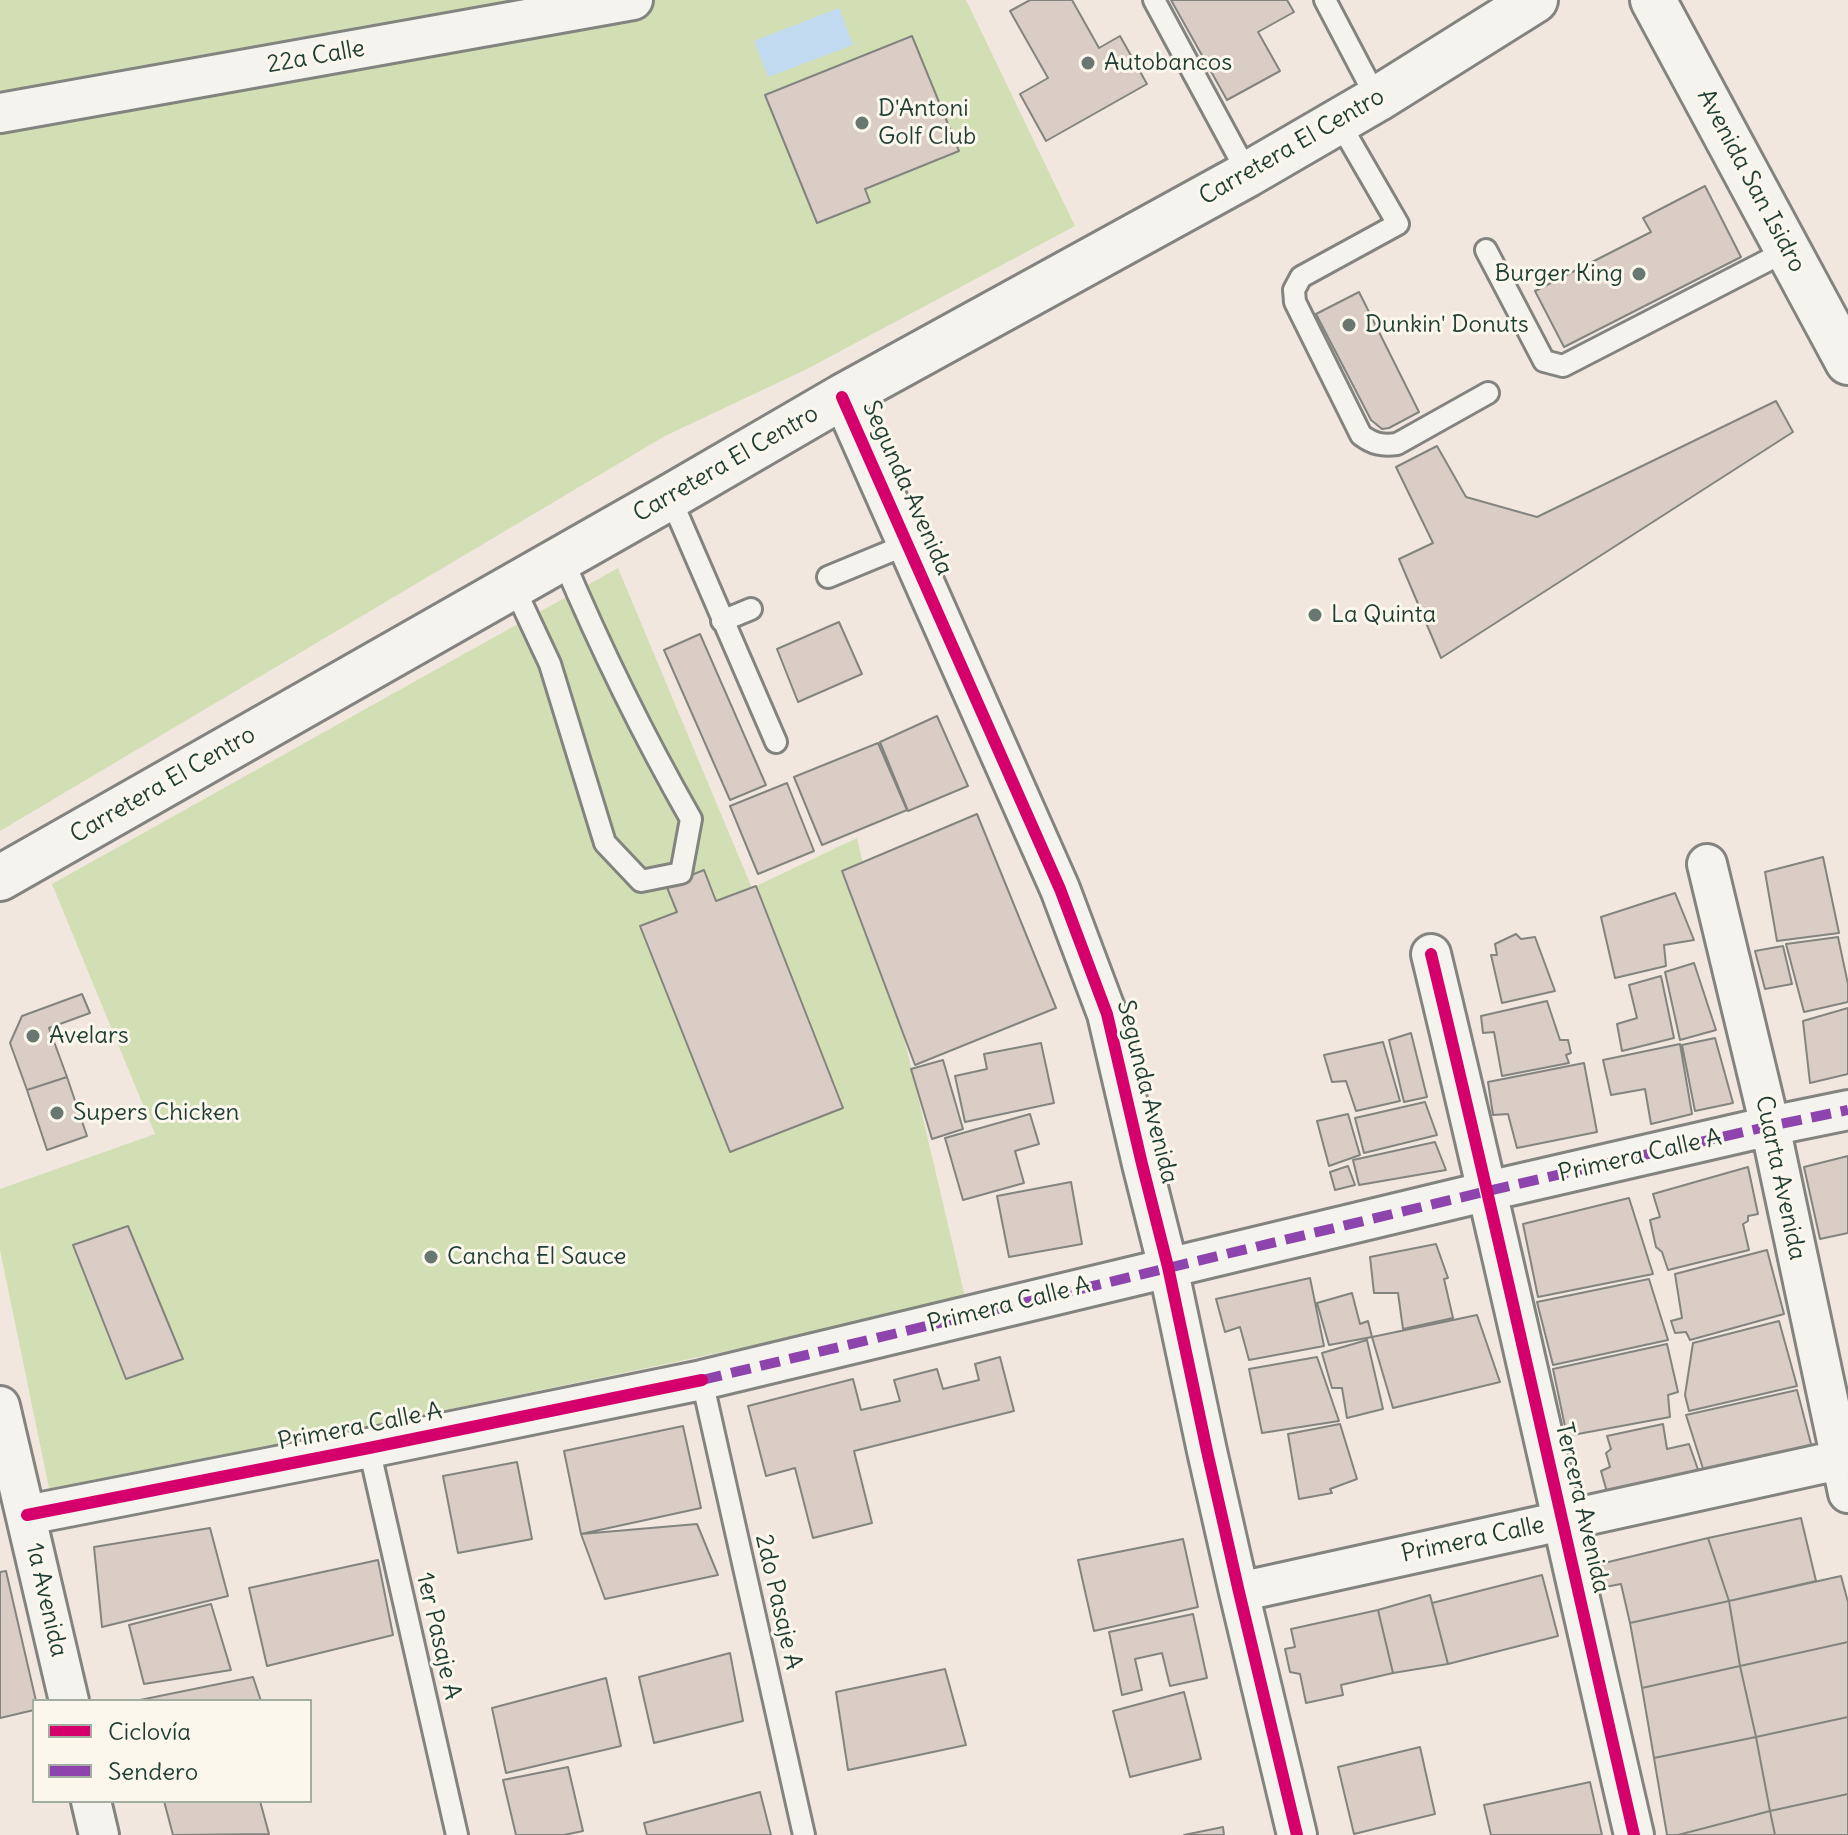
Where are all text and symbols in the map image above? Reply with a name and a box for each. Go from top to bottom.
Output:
street label: 22a Calle [265,34,367,80]
place label: Autobancos [1104,49,1232,77]
marker: Autobancos [1079,54,1097,72]
street label: Carretera El Centro [1194,82,1390,212]
street label: Avenida San Isidro [1691,85,1811,277]
place label: D'Antoni Golf Club [878,95,976,151]
marker: D'Antoni Golf Club [853,114,871,132]
place label: Burger King [1494,260,1623,288]
marker: Burger King [1630,265,1648,283]
place label: Dunkin' Donuts [1365,311,1529,339]
marker: Dunkin' Donuts [1340,316,1358,334]
street label: Segunda Avenida [856,396,958,580]
street label: Carretera El Centro [628,399,824,529]
place label: La Quinta [1331,601,1436,629]
marker: La Quinta [1306,606,1324,624]
street label: Carretera El Centro [65,720,261,850]
street label: Segunda Avenida [1110,997,1184,1187]
place label: Avelars [49,1022,129,1050]
marker: Avelars [24,1027,42,1045]
street label: Cuarta Avenida [1749,1093,1811,1263]
place label: Supers Chicken [73,1099,240,1127]
marker: Supers Chicken [48,1104,66,1122]
street label: Primera Calle A [1556,1123,1724,1189]
place label: Cancha El Sauce [447,1243,626,1271]
marker: Cancha El Sauce [422,1248,440,1266]
street label: Primera Calle A [925,1271,1093,1339]
street label: Primera Calle A [275,1397,445,1457]
street label: Tercera Avenida [1548,1420,1616,1596]
street label: Primera Calle [1399,1511,1547,1569]
street label: 2do Pasaje A [748,1532,808,1672]
street label: 1a Avenida [19,1540,73,1660]
street label: 1er Pasaje A [409,1570,467,1702]
legend [32,1699,312,1803]
text: Ciclovía [108,1716,191,1746]
text: Sendero [108,1756,198,1786]

